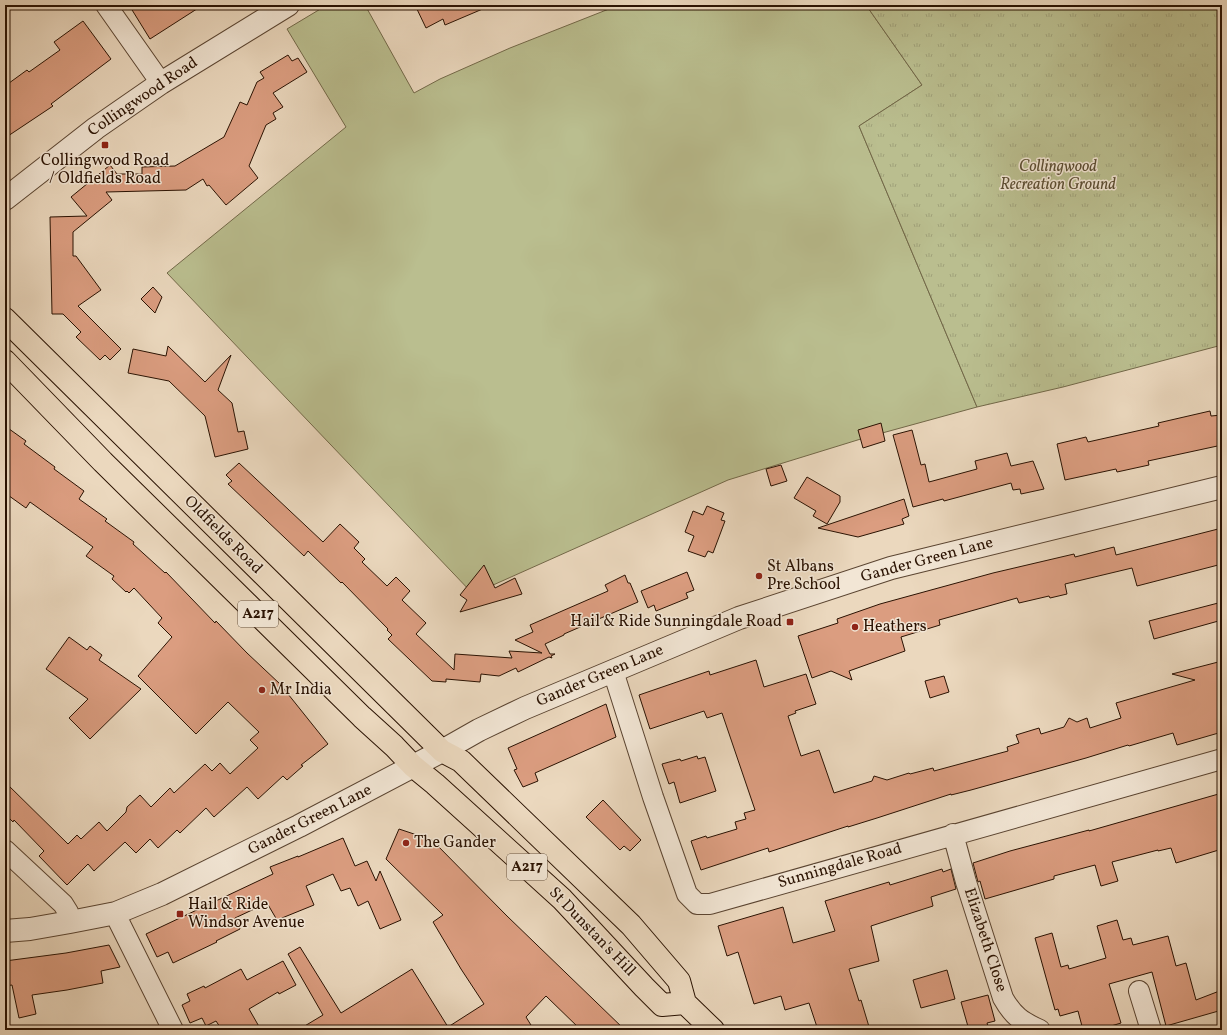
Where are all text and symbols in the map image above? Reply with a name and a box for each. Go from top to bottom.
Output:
street label: Collingwood Road [84,52,202,142]
marker: Collingwood Road / Oldfields Road [100,140,110,150]
place label: Collingwood Road / Oldfields Road [41,150,169,190]
park label: Collingwood Recreation Ground [1000,156,1116,196]
street label: Oldfields Road [179,491,267,579]
street label: Gander Green Lane [858,532,996,588]
place label: St Albans Pre School [767,556,841,596]
marker: St Albans Pre School [754,571,764,581]
road number: A217 [238,601,278,627]
place label: Hail & Ride Sunningdale Road [570,611,782,633]
place label: Heathers [863,616,927,638]
marker: Hail & Ride Sunningdale Road [785,617,795,627]
marker: Heathers [850,622,860,632]
street label: Gander Green Lane [533,639,667,713]
place label: Mr India [270,679,332,701]
marker: Mr India [257,685,267,695]
street label: Gander Green Lane [244,779,376,861]
place label: The Gander [414,832,496,854]
marker: The Gander [401,838,411,848]
street label: Sunningdale Road [775,838,905,894]
road number: A217 [507,854,547,880]
street label: St Dunstan's Hill [544,882,641,982]
street label: Elizabeth Close [958,885,1012,995]
place label: Hail & Ride Windsor Avenue [188,894,305,934]
marker: Hail & Ride Windsor Avenue [175,909,185,919]

